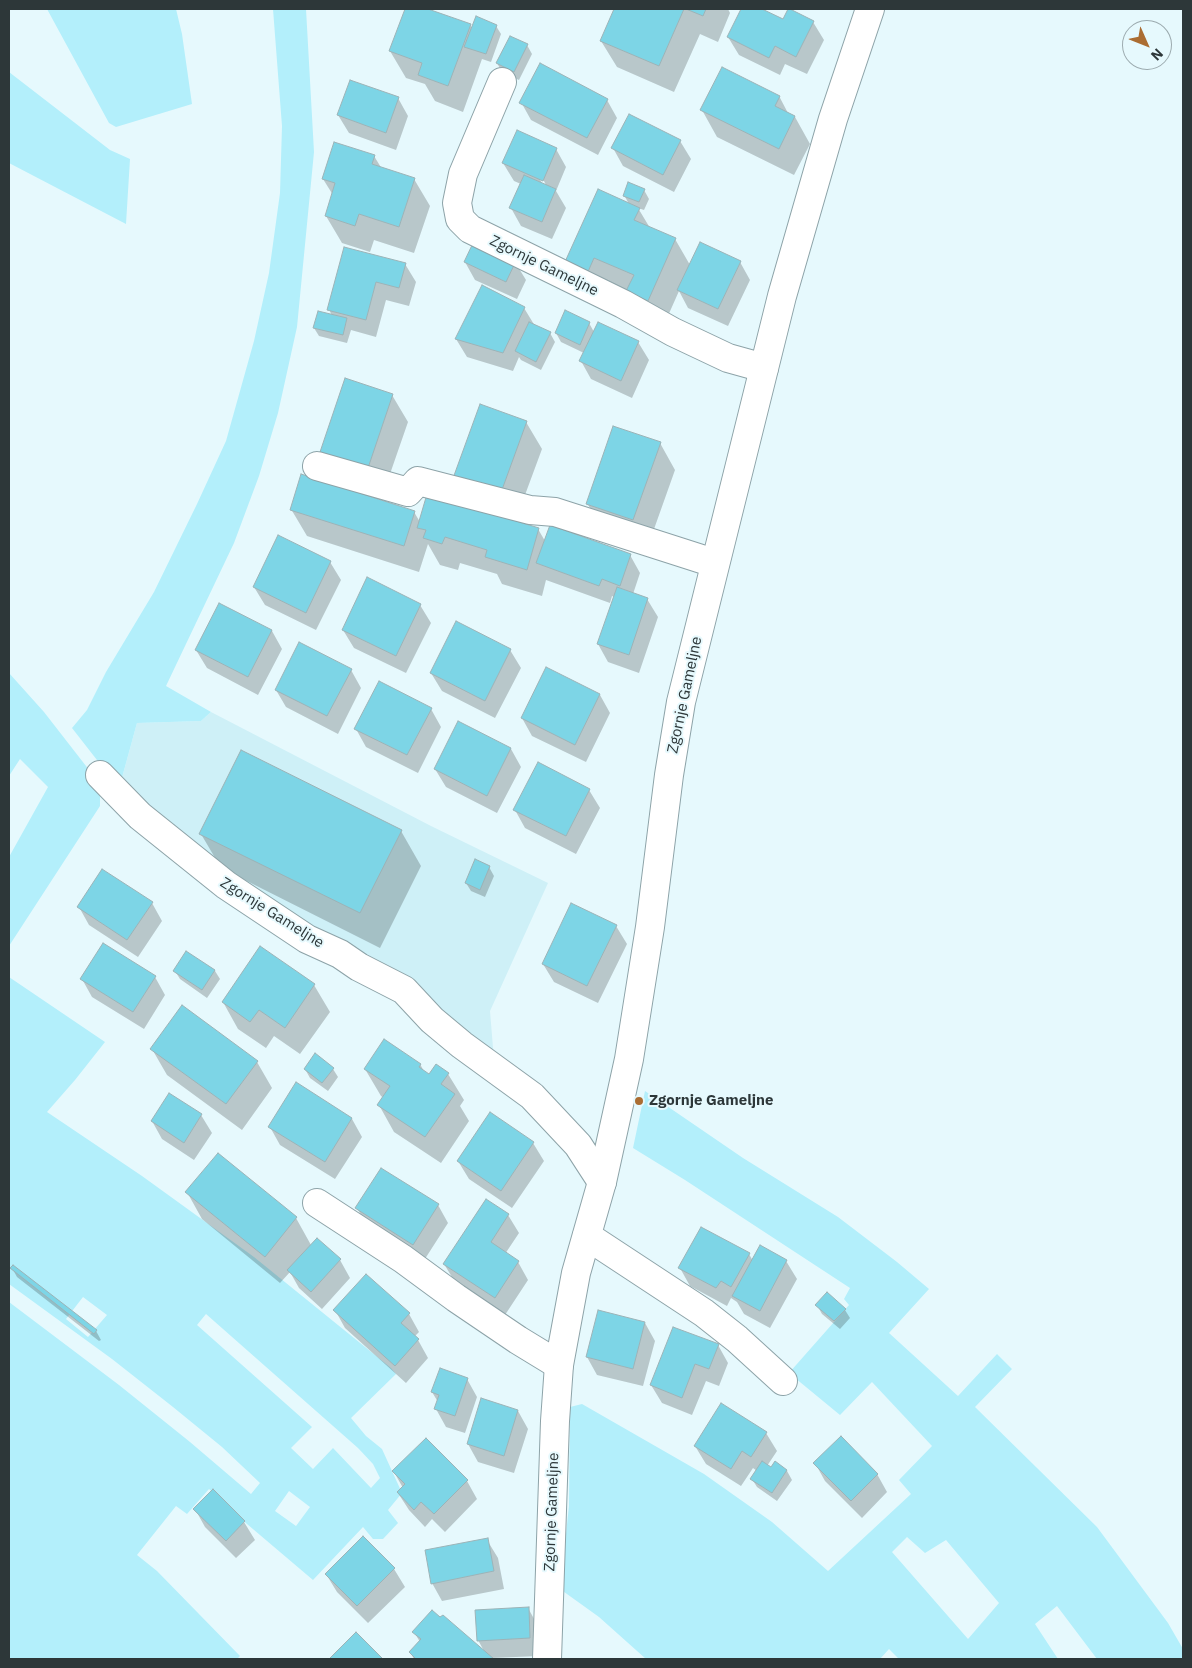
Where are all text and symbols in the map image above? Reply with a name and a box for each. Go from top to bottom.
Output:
north arrow [1122,20,1172,70]
text: N [1147,45,1167,65]
street label: Zgornje Gameljne [487,232,601,300]
street label: Zgornje Gameljne [664,635,706,755]
street label: Zgornje Gameljne [217,874,327,952]
place label: Zgornje Gameljne [649,1092,773,1110]
marker: Zgornje Gameljne [633,1095,645,1107]
street label: Zgornje Gameljne [541,1452,563,1572]

